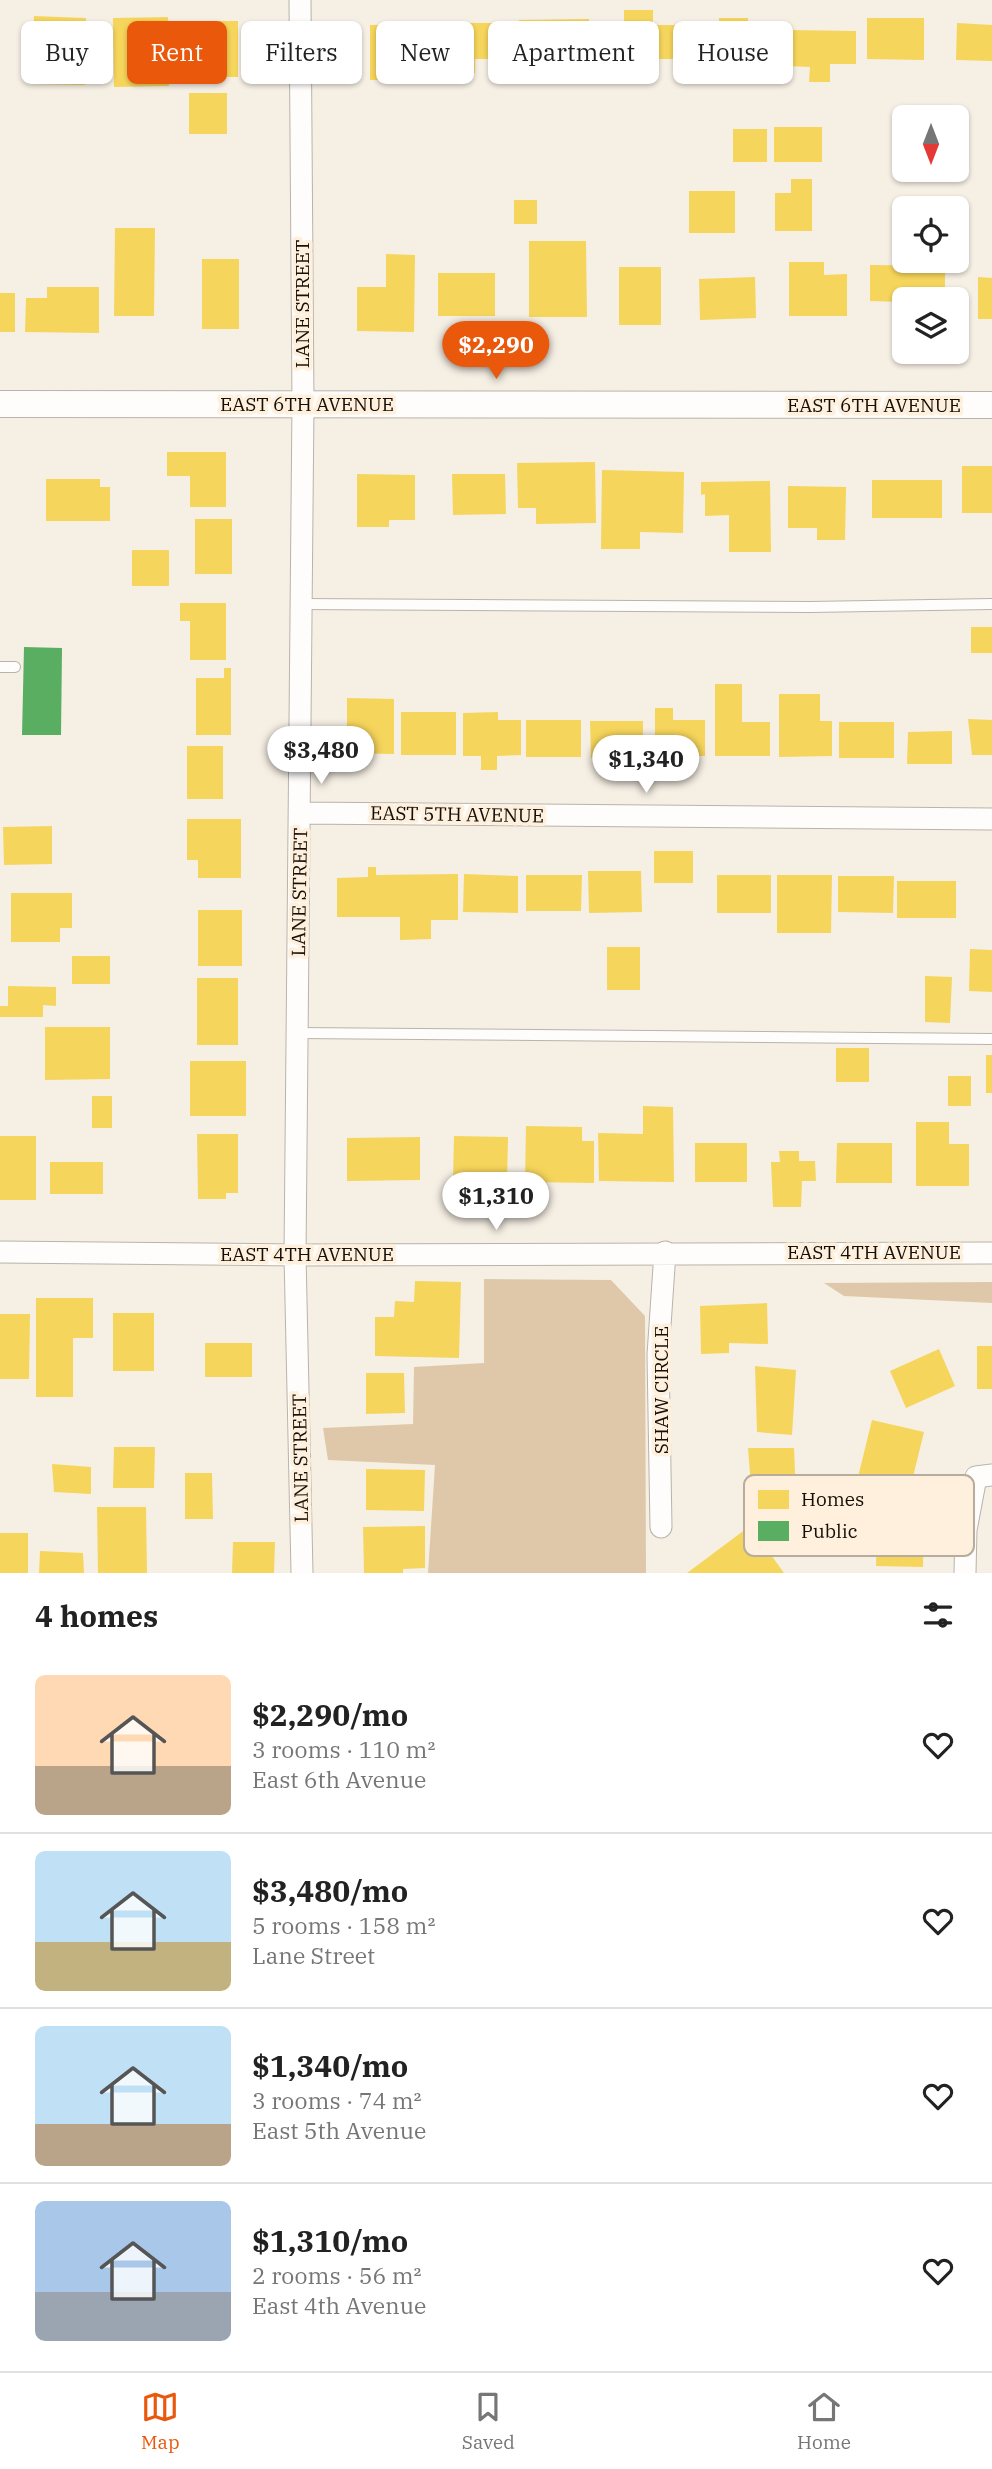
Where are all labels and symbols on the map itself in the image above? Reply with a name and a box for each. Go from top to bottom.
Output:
north arrow [892,105,970,182]
street label: LANE STREET [290,240,314,368]
pin: $2,290 [439,322,553,381]
street label: EAST 6TH AVENUE [220,392,394,416]
street label: EAST 6TH AVENUE [787,393,961,417]
pin: $3,480 [264,726,378,786]
pin: $1,340 [589,736,703,795]
street label: EAST 5TH AVENUE [370,800,544,828]
street label: LANE STREET [286,827,312,957]
pin: $1,310 [439,1172,553,1232]
street label: EAST 4TH AVENUE [787,1240,961,1264]
street label: EAST 4TH AVENUE [220,1242,394,1266]
street label: SHAW CIRCLE [649,1326,673,1454]
street label: LANE STREET [287,1393,313,1523]
legend [744,1475,974,1556]
text: Homes [801,1487,864,1511]
text: Public [801,1519,858,1543]

